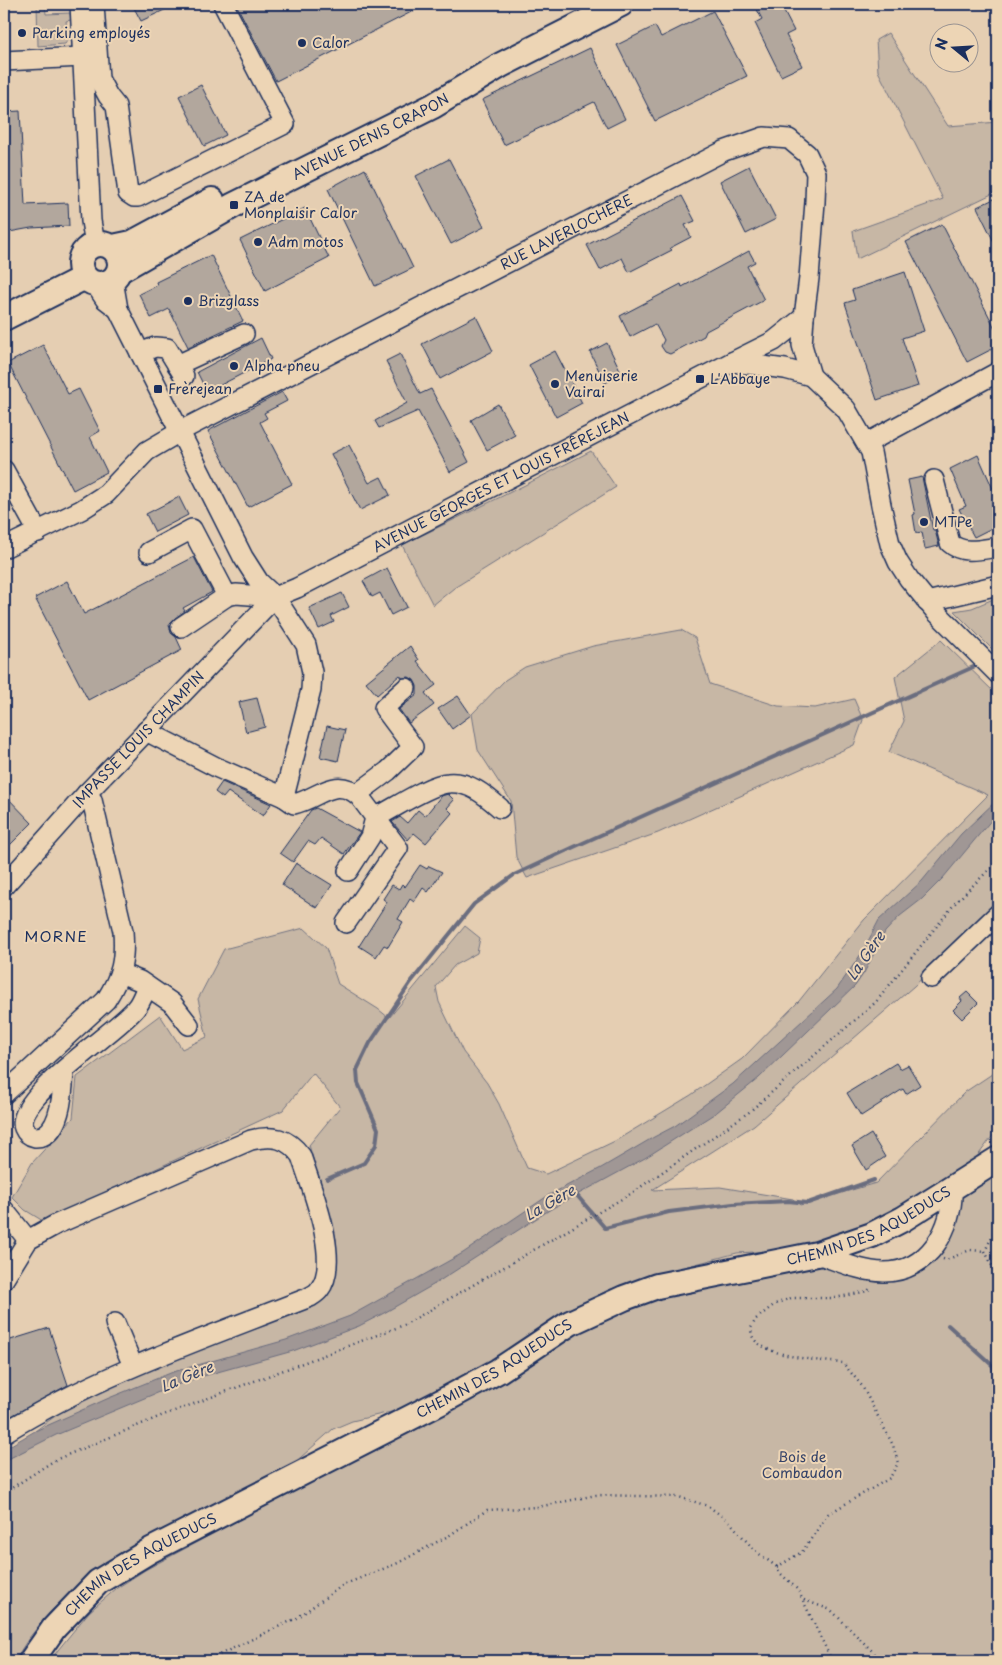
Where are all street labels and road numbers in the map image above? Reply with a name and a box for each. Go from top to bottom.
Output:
street label: AVENUE DENIS CRAPON [288,88,453,184]
street label: RUE LAVERLOCHÈRE [496,189,636,275]
street label: AVENUE GEORGES ET LOUIS FRÊREJEAN [369,406,633,557]
street label: IMPASSE LOUIS CHAMPIN [68,666,209,812]
street label: CHEMIN DES AQUEDUCS [785,1181,955,1270]
street label: CHEMIN DES AQUEDUCS [412,1314,576,1423]
street label: CHEMIN DES AQUEDUCS [60,1507,220,1621]

